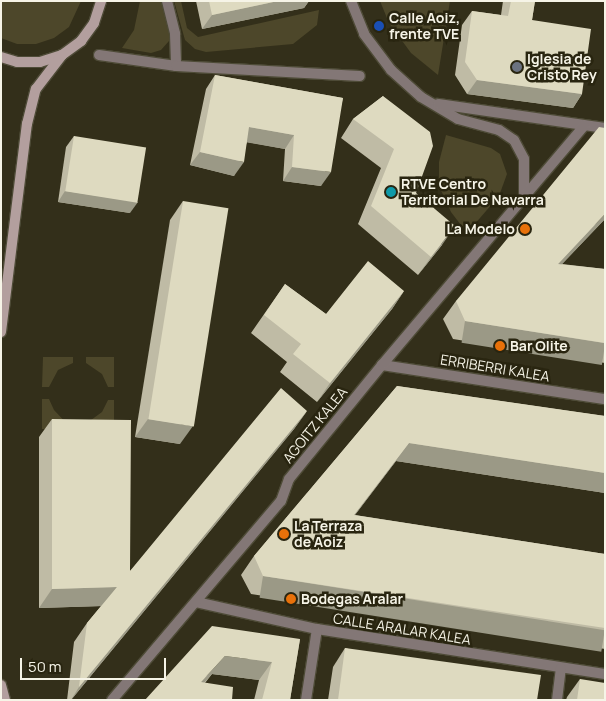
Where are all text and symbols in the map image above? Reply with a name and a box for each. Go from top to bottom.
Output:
place label: Calle Aoiz, frente TVE [389,10,460,42]
marker: Calle Aoiz, frente TVE [373,20,385,32]
place label: Iglesia de Cristo Rey [527,51,597,84]
marker: Iglesia de Cristo Rey [511,61,523,73]
place label: RTVE Centro Territorial De Navarra [401,176,544,208]
marker: RTVE Centro Territorial De Navarra [385,186,397,198]
place label: La Modelo [446,221,515,237]
marker: La Modelo [519,223,531,235]
place label: Bar Olite [510,338,568,354]
marker: Bar Olite [494,340,506,352]
street label: ERRIBERRI KALEA [439,351,551,385]
street label: AGOITZ KALEA [279,384,351,466]
place label: La Terraza de Aoiz [294,518,362,550]
marker: La Terraza de Aoiz [278,528,290,540]
place label: Bodegas Aralar [301,591,403,607]
marker: Bodegas Aralar [285,593,297,605]
street label: CALLE ARALAR KALEA [332,610,472,648]
scale bar [22,648,169,680]
text: 50 m [28,656,62,677]

